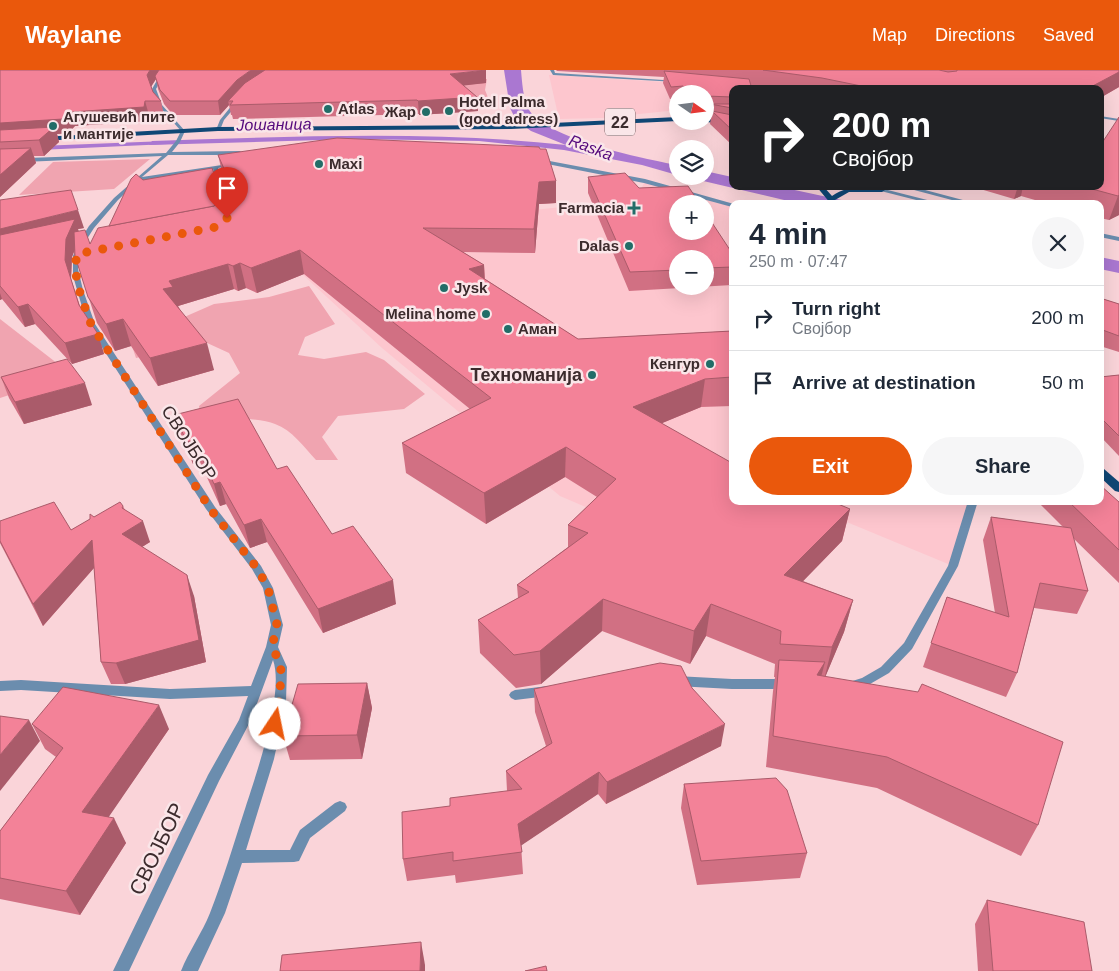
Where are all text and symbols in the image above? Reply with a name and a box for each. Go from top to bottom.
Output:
text: Waylane [25,21,121,48]
text: Map [872,25,907,45]
text: Directions [935,25,1015,45]
text: Saved [1043,25,1094,45]
north arrow [669,85,714,130]
map controls [669,85,714,295]
place label: Hotel Palma (good adress) [459,93,558,127]
place label: Atlas [338,100,375,117]
marker: Atlas [322,103,334,115]
place label: Жар [384,103,416,120]
marker: Hotel Palma (good adress) [443,105,455,117]
icon: right [749,105,814,170]
text: 200 m [832,105,931,144]
marker: Жар [420,106,432,118]
place label: Агушевић пите и мантије [63,108,175,142]
road number: 22 [605,108,635,136]
water label: Јошаница [235,115,312,134]
marker: Агушевић пите и мантије [47,120,59,132]
water label: Raska [567,131,615,164]
button: layers [669,140,714,185]
text: Својбор [832,146,914,171]
place label: Maxi [329,155,362,172]
marker: Maxi [313,158,325,170]
pin [206,167,248,218]
icon: arrive [213,174,241,202]
button: + [669,195,714,240]
place label: Farmacia [558,199,625,216]
marker: Farmacia [628,202,640,214]
text: 4 min [749,217,827,250]
button: close [1032,217,1084,269]
place label: Dalas [579,237,619,254]
marker: Dalas [623,240,635,252]
button: − [669,250,714,295]
text: 250 m · 07:47 [749,253,848,270]
place label: Jysk [454,279,488,296]
marker: Jysk [438,282,450,294]
text: Turn right [792,298,880,319]
icon: right [749,304,777,332]
place label: Melina home [385,305,476,322]
text: 200 m [1031,307,1084,328]
marker: Melina home [480,308,492,320]
place label: Аман [518,320,557,337]
text: Својбор [792,320,851,337]
marker: Аман [502,323,514,335]
place label: Кенгур [650,355,700,372]
marker: Кенгур [704,358,716,370]
place label: Техноманија [470,365,583,385]
marker: Техноманија [586,369,598,381]
icon: arrive [749,369,777,397]
text: Arrive at destination [792,372,976,393]
text: 50 m [1042,372,1084,393]
street label: СВОЈБОР [157,402,221,484]
button: Exit [749,437,912,495]
button: Share [922,437,1084,495]
position arrow [248,697,300,749]
street label: СВОЈБОР [124,799,189,898]

